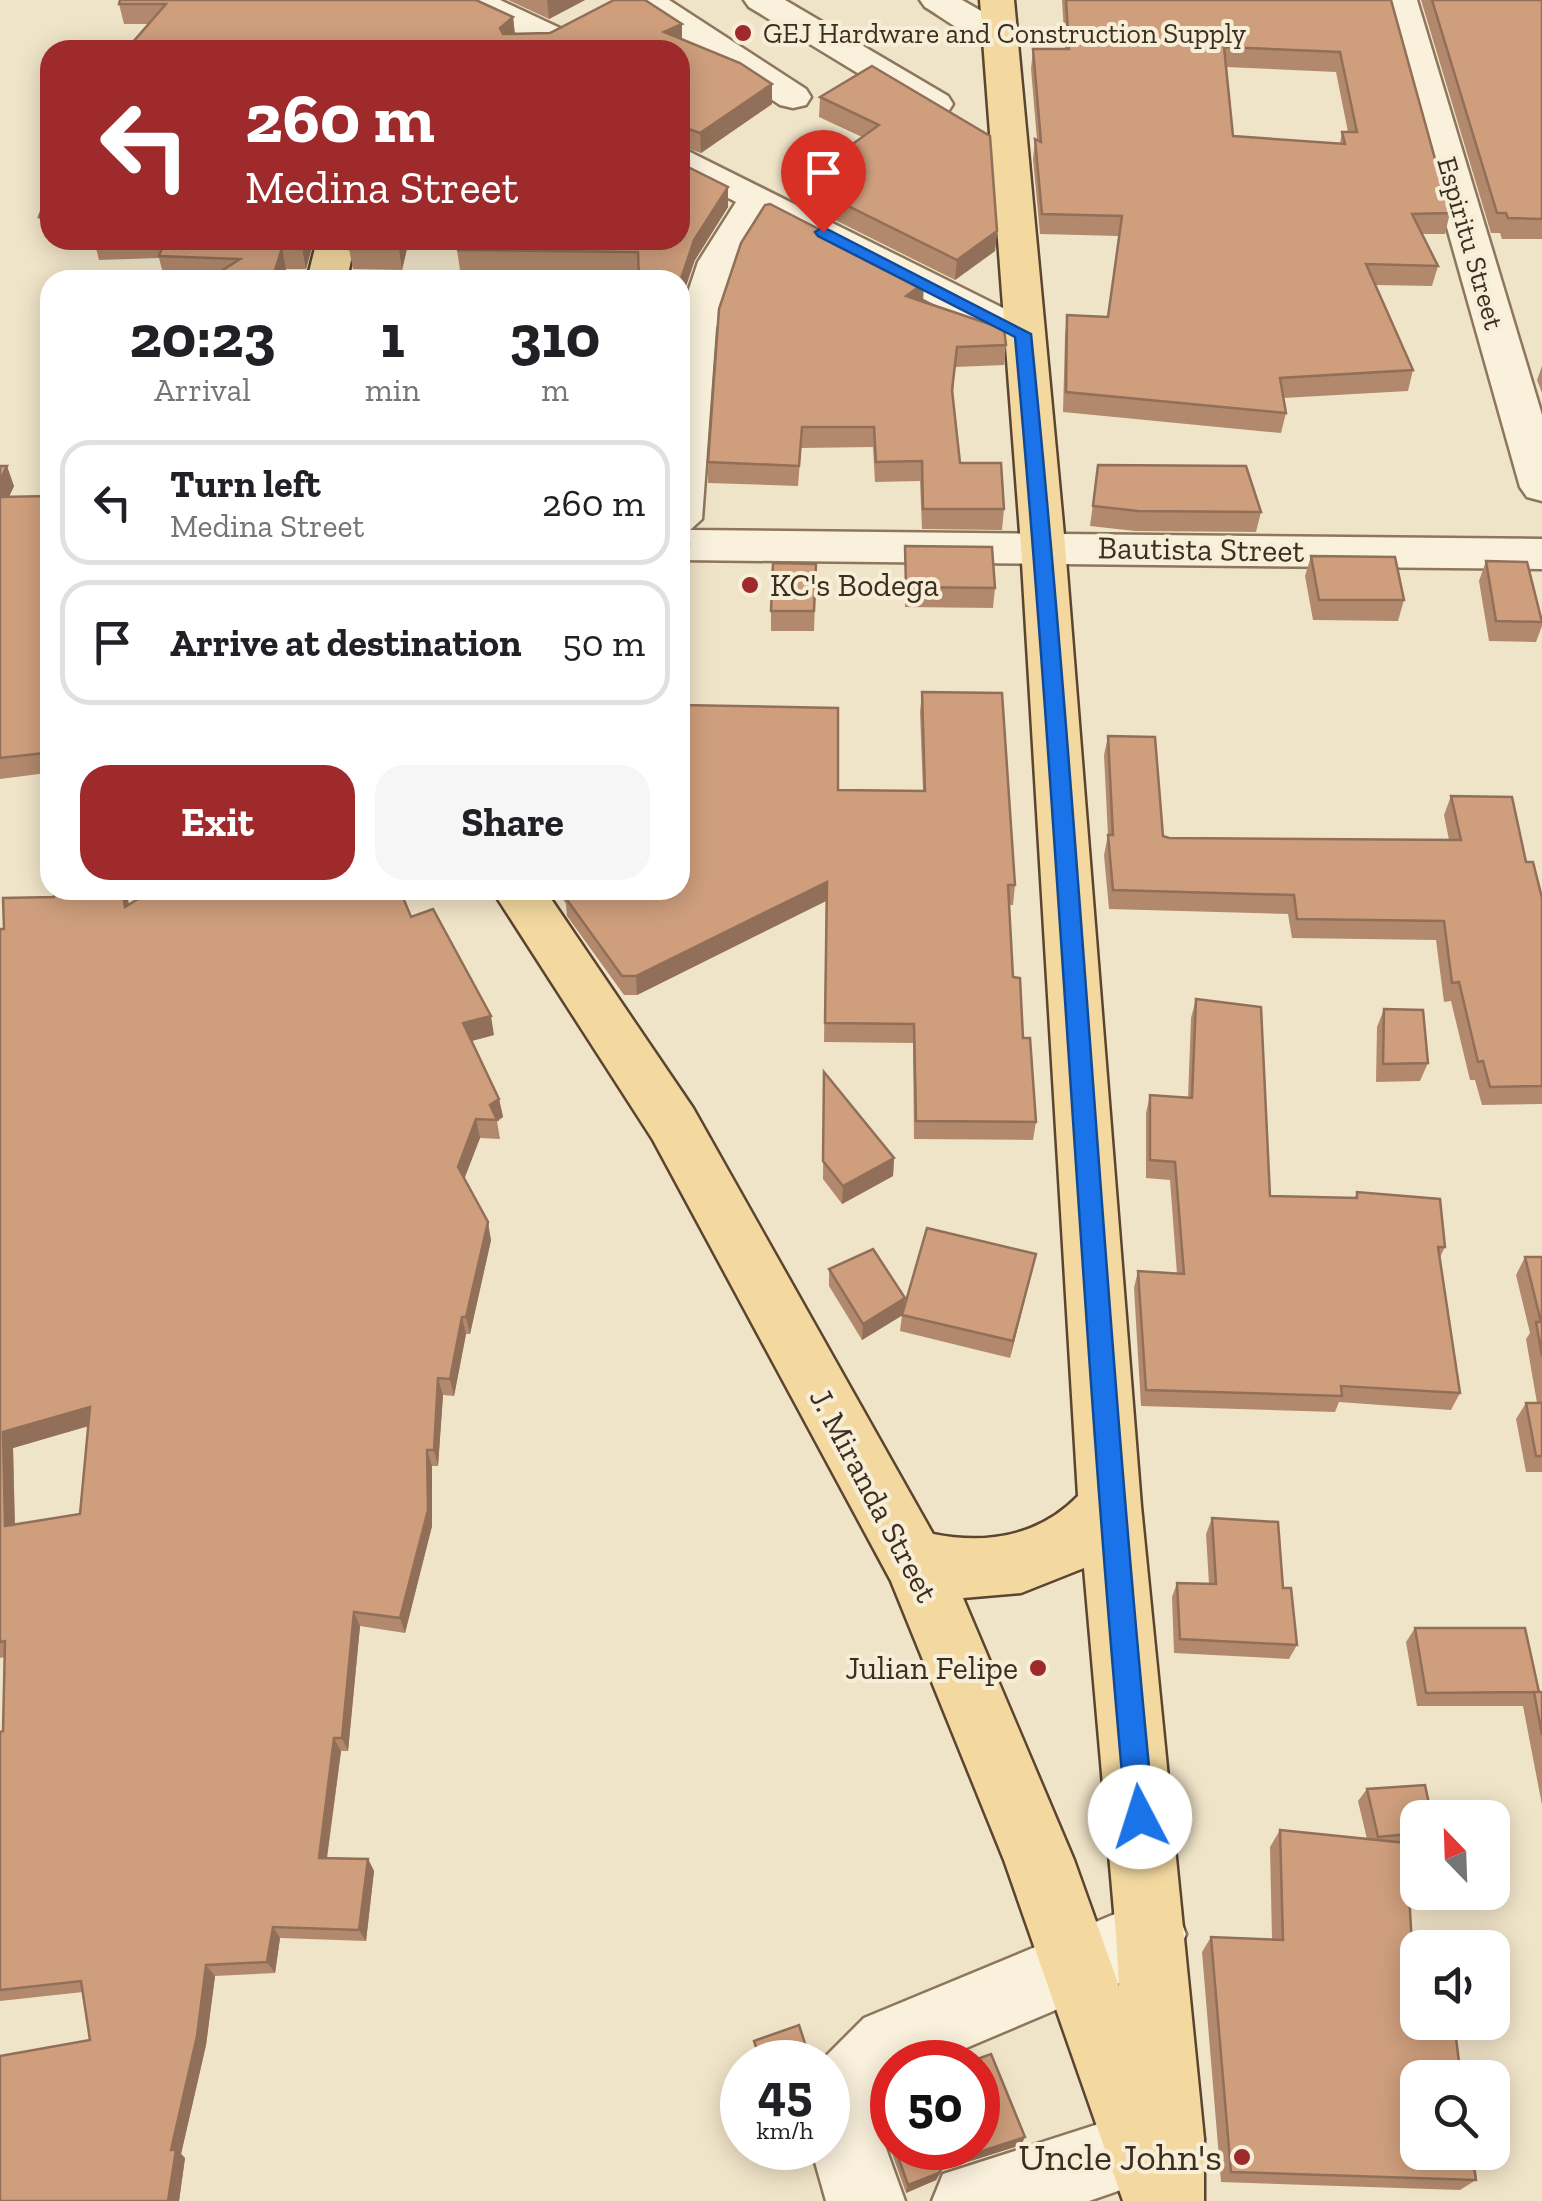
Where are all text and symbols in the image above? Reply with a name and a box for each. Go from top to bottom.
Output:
place label: GEJ Hardware and Construction Supply [763,17,1247,50]
marker: GEJ Hardware and Construction Supply [732,22,754,44]
text: 260 m [245,76,435,160]
icon: left [80,80,210,210]
pin [781,130,866,233]
icon: arrive [796,145,851,200]
street label: Espiritu Street [1430,153,1511,334]
text: Medina Street [245,161,518,215]
text: 20:23 [130,300,275,372]
text: 1 [380,300,405,372]
text: 310 [510,300,600,372]
text: Arrival [154,371,251,409]
text: min [365,371,420,409]
text: m [541,371,569,409]
text: Turn left [170,461,321,507]
icon: left [85,475,140,530]
text: 260 m [542,480,645,526]
text: Medina Street [170,507,364,545]
street label: Bautista Street [1097,528,1305,570]
place label: KC's Bodega [770,566,939,604]
marker: KC's Bodega [739,574,761,596]
icon: arrive [85,615,140,670]
text: Arrive at destination [170,620,521,666]
text: 50 m [562,620,645,666]
button: Exit [80,765,355,880]
button: Share [375,765,650,880]
street label: J. Miranda Street [802,1382,946,1609]
place label: Julian Felipe [845,1649,1018,1687]
marker: Julian Felipe [1027,1657,1049,1679]
position arrow [1088,1765,1192,1869]
north arrow [1400,1800,1510,1910]
map controls [1400,1800,1510,2170]
button: sound [1400,1930,1510,2040]
speed limit sign: 50 [870,2040,1000,2170]
button: search [1400,2060,1510,2170]
text: 45 [758,2063,812,2123]
text: km/h [756,2115,814,2145]
place label: Uncle John's [1018,2134,1222,2180]
marker: Uncle John's [1231,2146,1253,2168]

